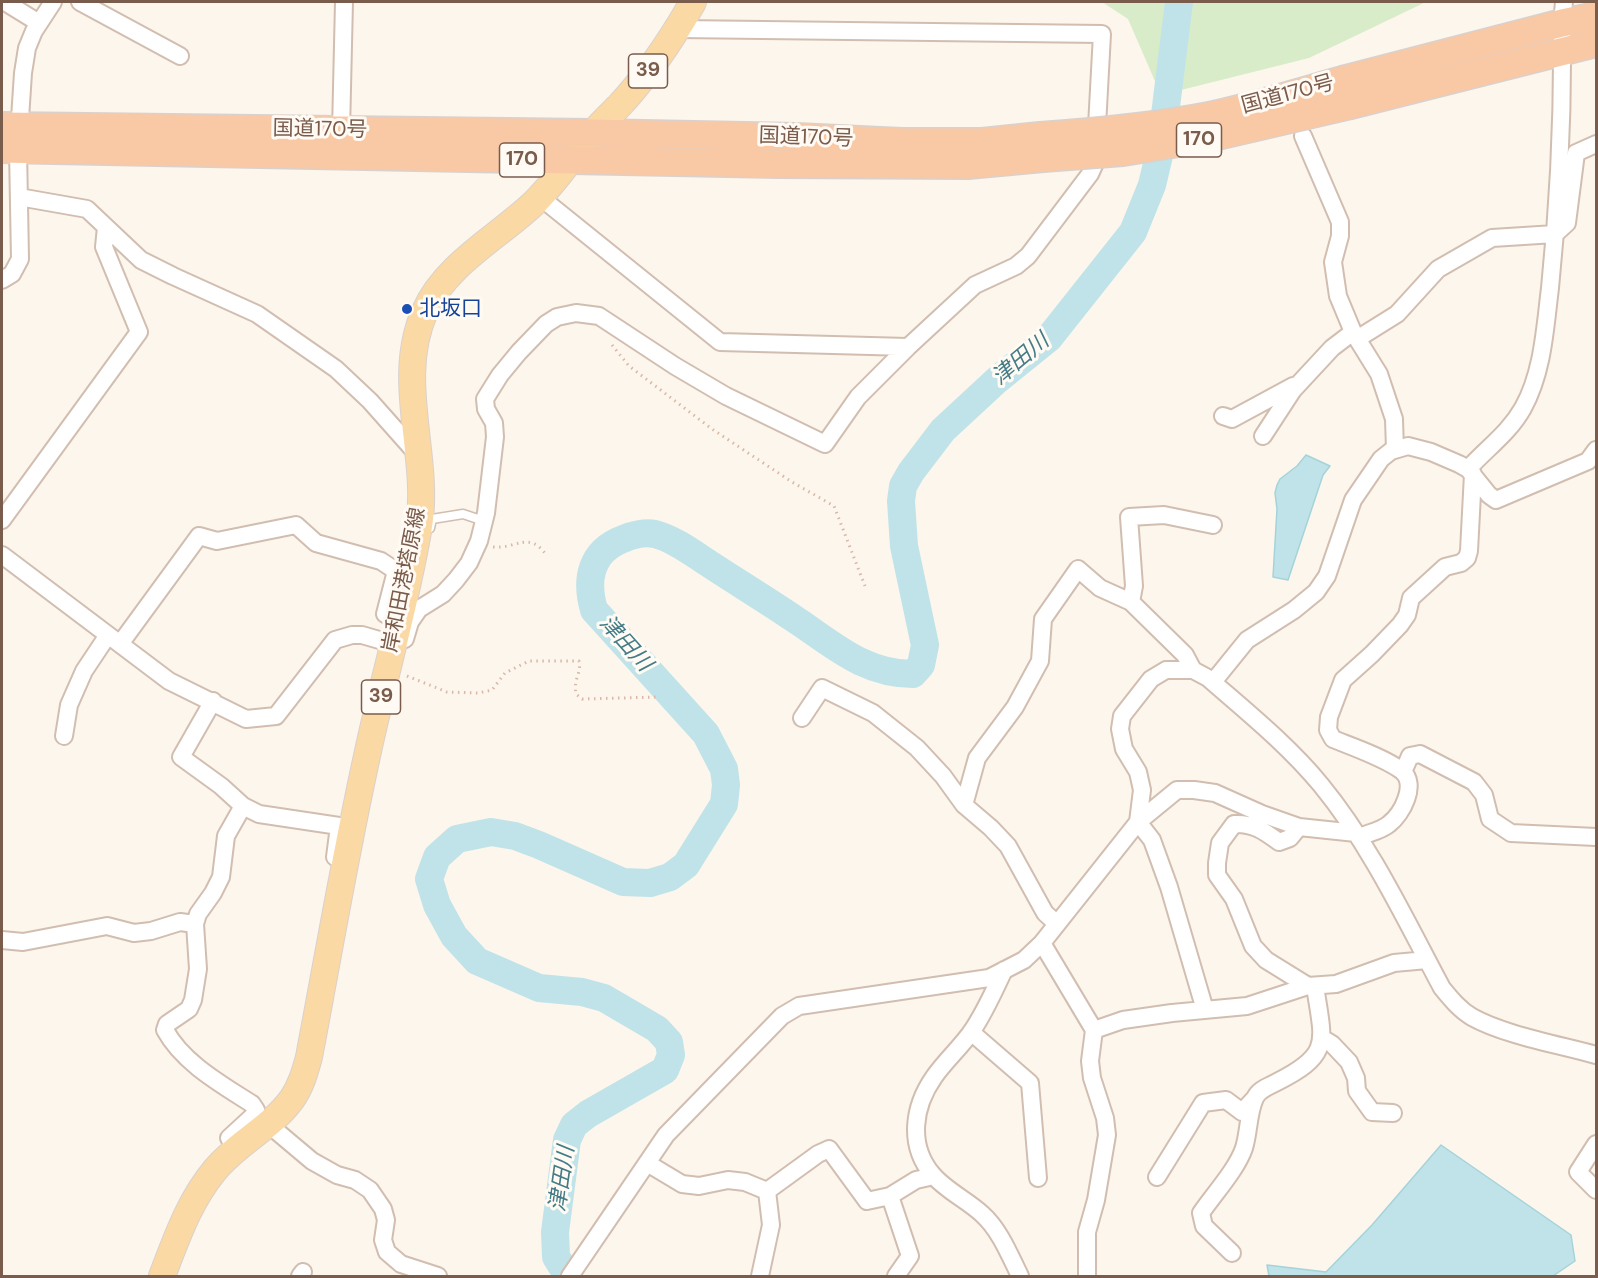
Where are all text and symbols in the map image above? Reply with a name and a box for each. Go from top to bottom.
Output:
road number: 39 [628,54,668,88]
street label: 国道170号 [1239,71,1337,119]
street label: 国道170号 [272,117,368,143]
road number: 170 [1176,123,1222,157]
street label: 国道170号 [758,124,854,152]
road number: 170 [500,143,544,177]
place label: 北坂口 [419,296,482,322]
marker: 北坂口 [400,302,414,316]
water label: 津田川 [987,329,1055,391]
street label: 岸和田港塔原線 [379,505,431,655]
water label: 津田川 [593,611,657,677]
road number: 39 [362,680,400,714]
water label: 津田川 [545,1144,581,1214]

